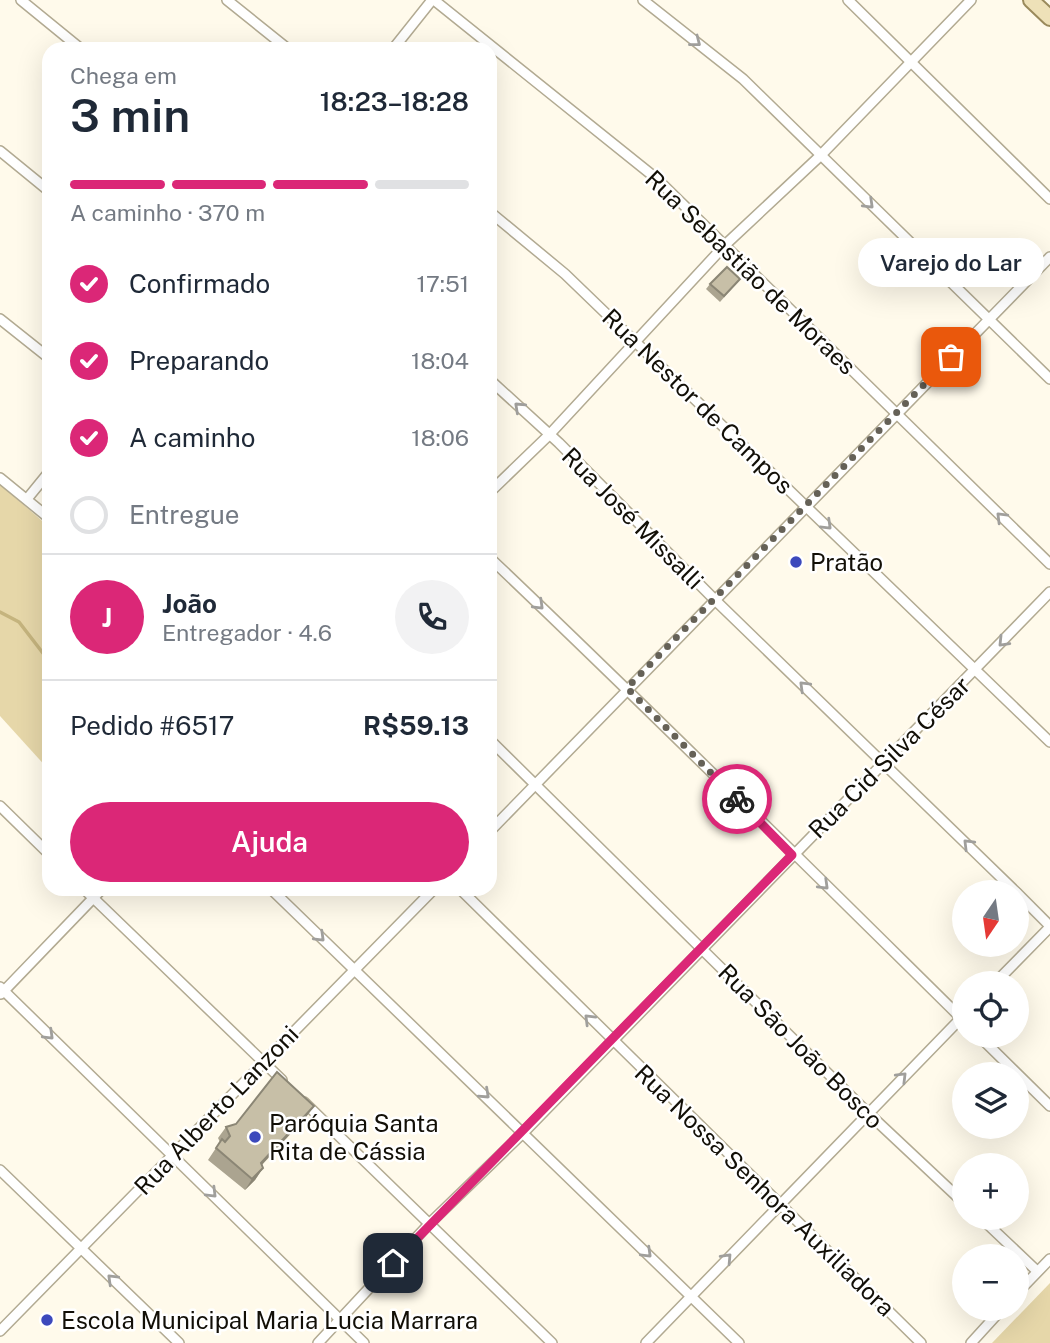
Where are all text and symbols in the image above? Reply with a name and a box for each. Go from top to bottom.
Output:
one-way arrow [689,34,701,47]
text: Chega em [70,62,177,89]
text: 18:23–18:28 [320,86,469,117]
text: 3 min [70,88,190,142]
street label: Rua Sebastião de Moraes [640,164,862,380]
one-way arrow [861,195,874,208]
text: A caminho · 370 m [70,199,265,226]
callout: Varejo do Lar [858,238,1044,287]
text: Varejo do Lar [880,249,1022,276]
icon: check [70,265,108,303]
text: Confirmado [129,268,270,299]
text: 17:51 [417,270,469,297]
street label: Rua Nestor de Campos [597,303,799,499]
pin [921,327,981,387]
icon: bag [932,338,970,376]
icon: check [70,342,108,380]
text: Preparando [129,345,269,376]
text: 18:04 [411,347,469,374]
one-way arrow [514,403,527,415]
icon: check [70,419,108,457]
text: A caminho [129,422,256,453]
text: 18:06 [411,424,469,451]
street label: Rua José Missalli [557,442,709,594]
text: Entregue [129,499,240,530]
one-way arrow [997,512,1010,525]
one-way arrow [819,517,832,530]
place label: Pratão [810,548,883,576]
marker: Pratão [788,554,804,570]
button: phone [395,580,469,654]
text: João [162,588,217,619]
one-way arrow [531,597,544,610]
text: J [102,602,112,633]
text: Entregador · 4.6 [162,619,332,646]
one-way arrow [998,633,1011,646]
street label: Rua Cid Silva César [803,671,975,843]
one-way arrow [800,682,813,695]
text: Pedido #6517 [70,710,234,741]
text: R$59.13 [363,710,469,741]
courier [702,764,772,834]
icon: bike [718,780,756,818]
button: Ajuda [70,802,469,882]
one-way arrow [963,840,976,853]
one-way arrow [815,877,828,890]
north arrow [952,880,1029,957]
map controls [952,880,1029,1321]
one-way arrow [312,928,325,941]
street label: Rua São João Bosco [713,958,889,1134]
button: locate [952,971,1029,1048]
one-way arrow [585,1014,598,1027]
street label: Rua Alberto Lanzoni [128,1020,304,1200]
one-way arrow [41,1026,54,1039]
street label: Rua Nossa Senhora Auxiliadora [629,1058,901,1322]
button: layers [952,1062,1029,1139]
one-way arrow [894,1072,907,1085]
one-way arrow [476,1085,489,1098]
place label: Paróquia Santa Rita de Cássia [269,1109,439,1165]
marker: Paróquia Santa Rita de Cássia [247,1129,263,1145]
button: + [952,1153,1029,1230]
one-way arrow [204,1185,217,1198]
pin [363,1233,423,1293]
icon: home [374,1244,412,1282]
one-way arrow [639,1244,652,1257]
button: − [952,1244,1029,1321]
one-way arrow [719,1253,731,1266]
one-way arrow [107,1274,120,1287]
place label: Escola Municipal Maria Lucia Marrara [61,1306,478,1334]
marker: Escola Municipal Maria Lucia Marrara [39,1312,55,1328]

